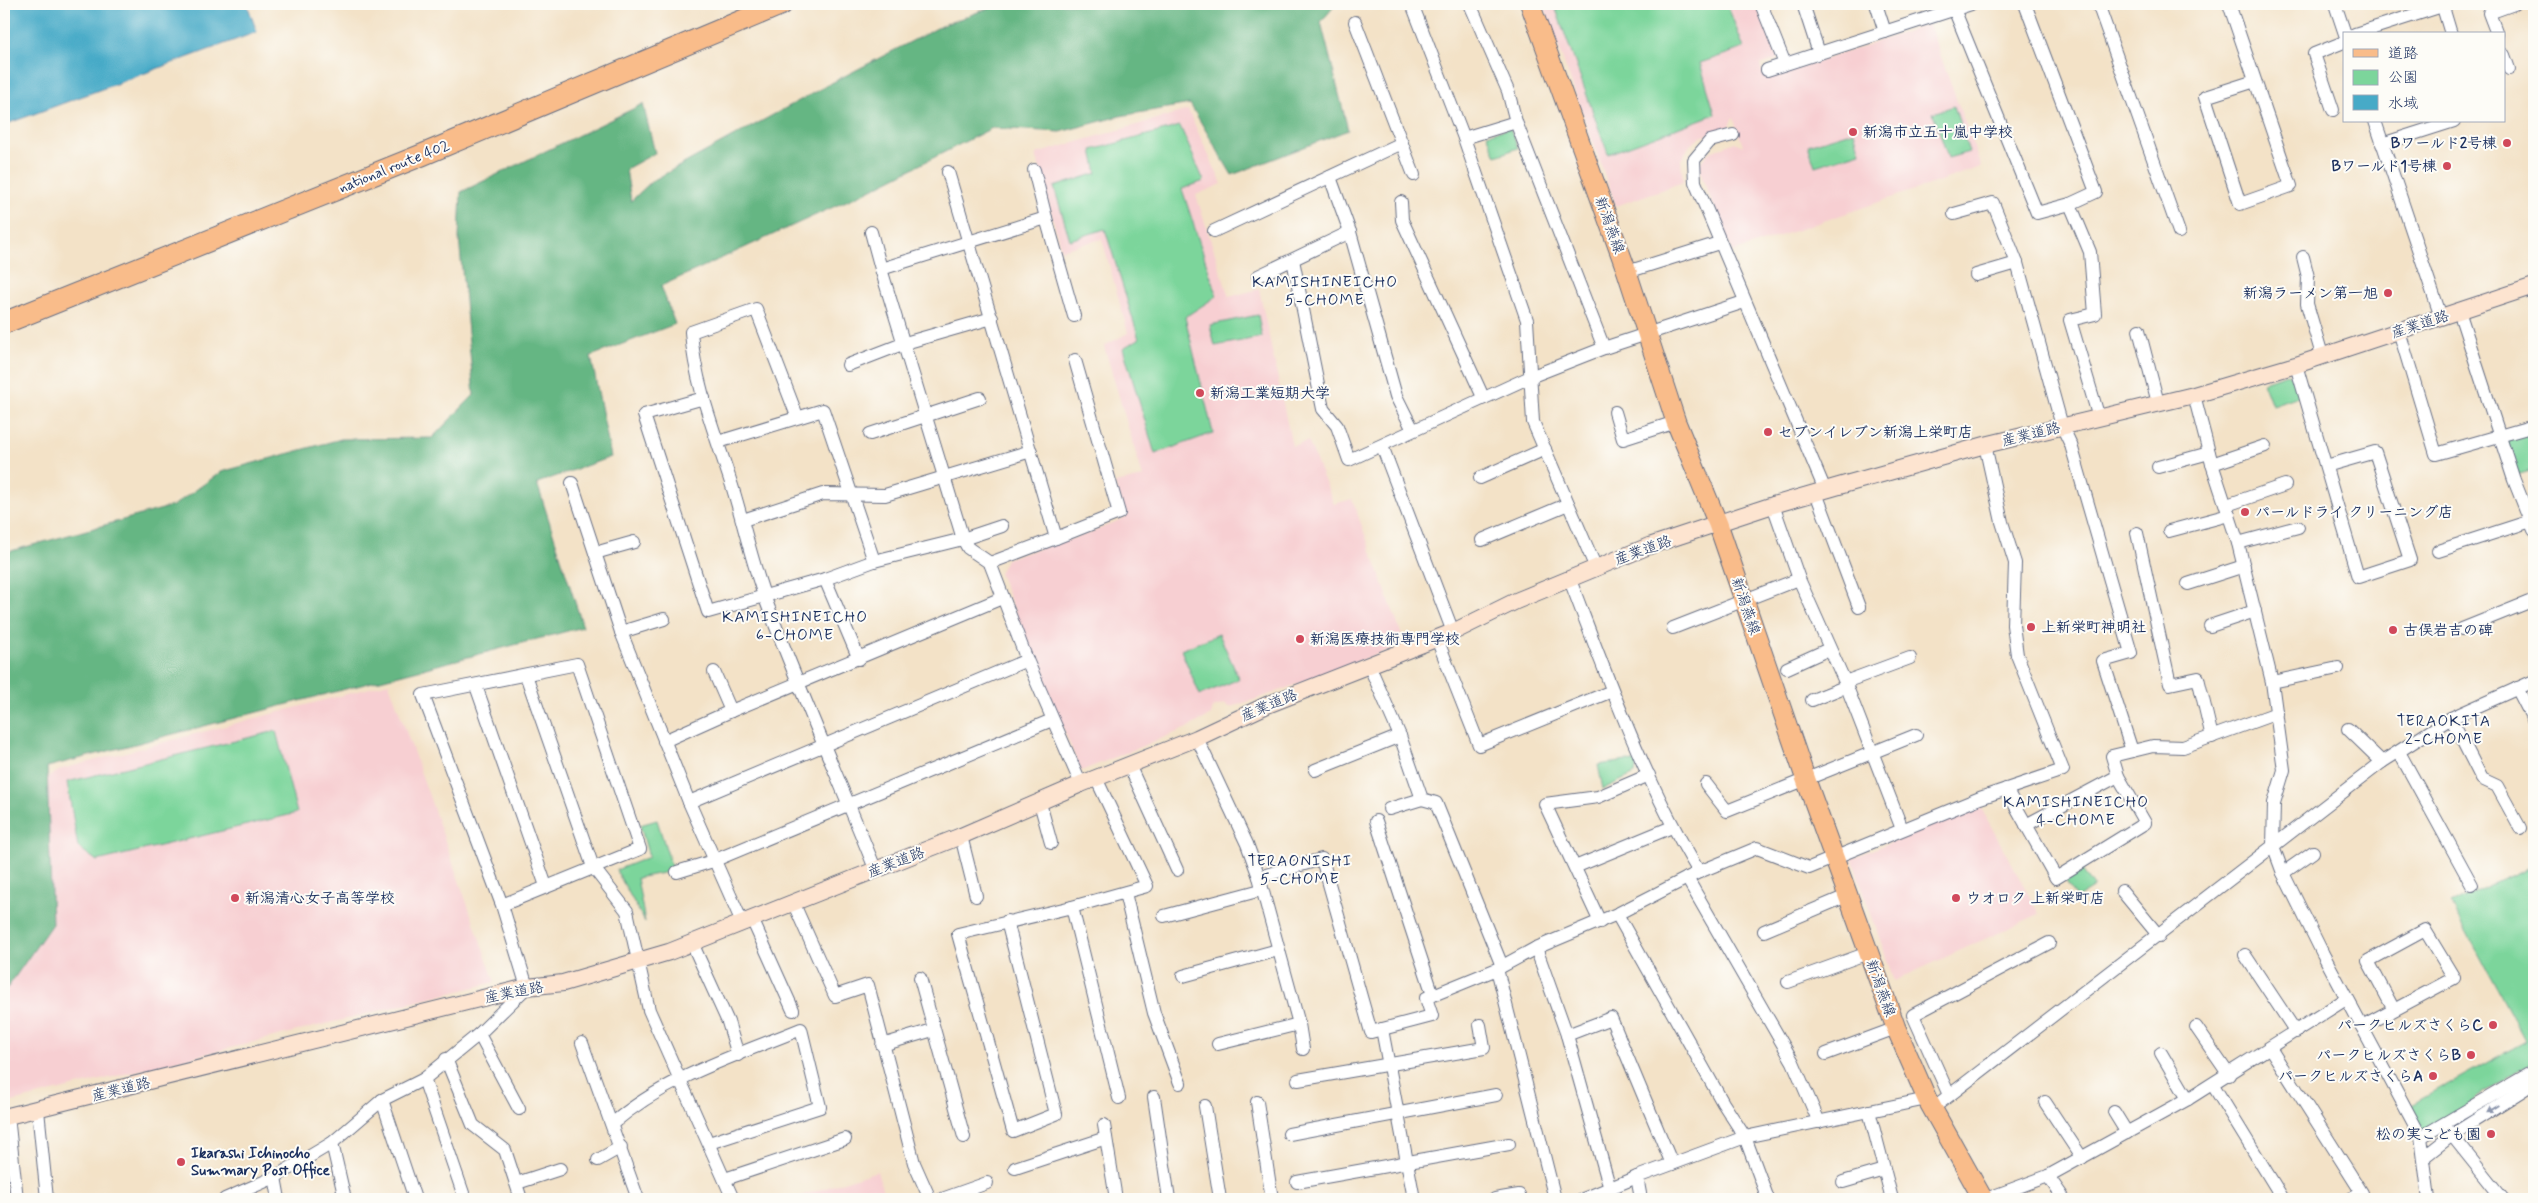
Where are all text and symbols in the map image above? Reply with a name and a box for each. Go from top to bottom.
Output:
legend [2343,32,2506,122]
text: 道路 [2388,44,2418,64]
text: 公園 [2388,68,2418,88]
text: 水域 [2388,94,2418,114]
place label: 新潟市立五十嵐中学校 [1863,123,2013,143]
marker: 新潟市立五十嵐中学校 [1847,126,1859,138]
place label: Bワールド2号棟 [2391,134,2497,154]
street label: national route 402 [336,136,453,198]
marker: Bワールド2号棟 [2501,137,2513,149]
place label: Bワールド1号棟 [2331,157,2437,177]
marker: Bワールド1号棟 [2441,160,2453,172]
street label: 新潟燕線 [1589,194,1629,257]
district label: KAMISHINEICHO 5-CHOME [1252,272,1398,311]
place label: 新潟ラーメン第一旭 [2243,284,2378,304]
marker: 新潟ラーメン第一旭 [2382,287,2394,299]
street label: 産業道路 [2389,306,2452,344]
place label: 新潟工業短期大学 [1210,384,1330,404]
marker: 新潟工業短期大学 [1194,387,1206,399]
street label: 産業道路 [2000,418,2063,452]
place label: セブンイレブン新潟上栄町店 [1778,423,1973,443]
marker: セブンイレブン新潟上栄町店 [1762,426,1774,438]
place label: パールドライ クリーニング店 [2255,503,2453,523]
marker: パールドライ クリーニング店 [2239,506,2251,518]
street label: 産業道路 [1612,531,1675,571]
street label: 新潟燕線 [1726,575,1764,638]
district label: KAMISHINEICHO 6-CHOME [722,607,868,646]
place label: 上新栄町神明社 [2041,618,2146,638]
marker: 上新栄町神明社 [2025,621,2037,633]
place label: 古俣岩吉の碑 [2403,621,2493,641]
marker: 古俣岩吉の碑 [2387,624,2399,636]
place label: 新潟医療技術専門学校 [1310,630,1460,650]
marker: 新潟医療技術専門学校 [1294,633,1306,645]
street label: 産業道路 [1238,685,1301,727]
district label: TERAOKITA 2-CHOME [2397,711,2491,750]
district label: KAMISHINEICHO 4-CHOME [2003,792,2149,831]
street label: 産業道路 [865,843,928,883]
district label: TERAONISHI 5-CHOME [1248,851,1352,890]
place label: 新潟清心女子高等学校 [245,889,395,909]
place label: ウオロク 上新栄町店 [1966,889,2105,909]
marker: 新潟清心女子高等学校 [229,892,241,904]
marker: ウオロク 上新栄町店 [1950,892,1962,904]
street label: 新潟燕線 [1860,957,1900,1020]
street label: 産業道路 [483,977,546,1009]
place label: パークヒルズさくらC [2337,1016,2483,1036]
marker: パークヒルズさくらC [2487,1019,2499,1031]
place label: パークヒルズさくらB [2316,1046,2462,1066]
marker: パークヒルズさくらB [2465,1049,2477,1061]
place label: パークヒルズさくらA [2278,1067,2423,1087]
marker: パークヒルズさくらA [2427,1070,2439,1082]
street label: 産業道路 [90,1073,153,1107]
one-way arrow [2486,1104,2499,1114]
place label: 松の実こども園 [2376,1125,2481,1145]
marker: 松の実こども園 [2485,1128,2497,1140]
place label: Ikarashi Ichinocho Summary Post Office [191,1144,331,1181]
marker: Ikarashi Ichinocho Summary Post Office [175,1156,187,1168]

